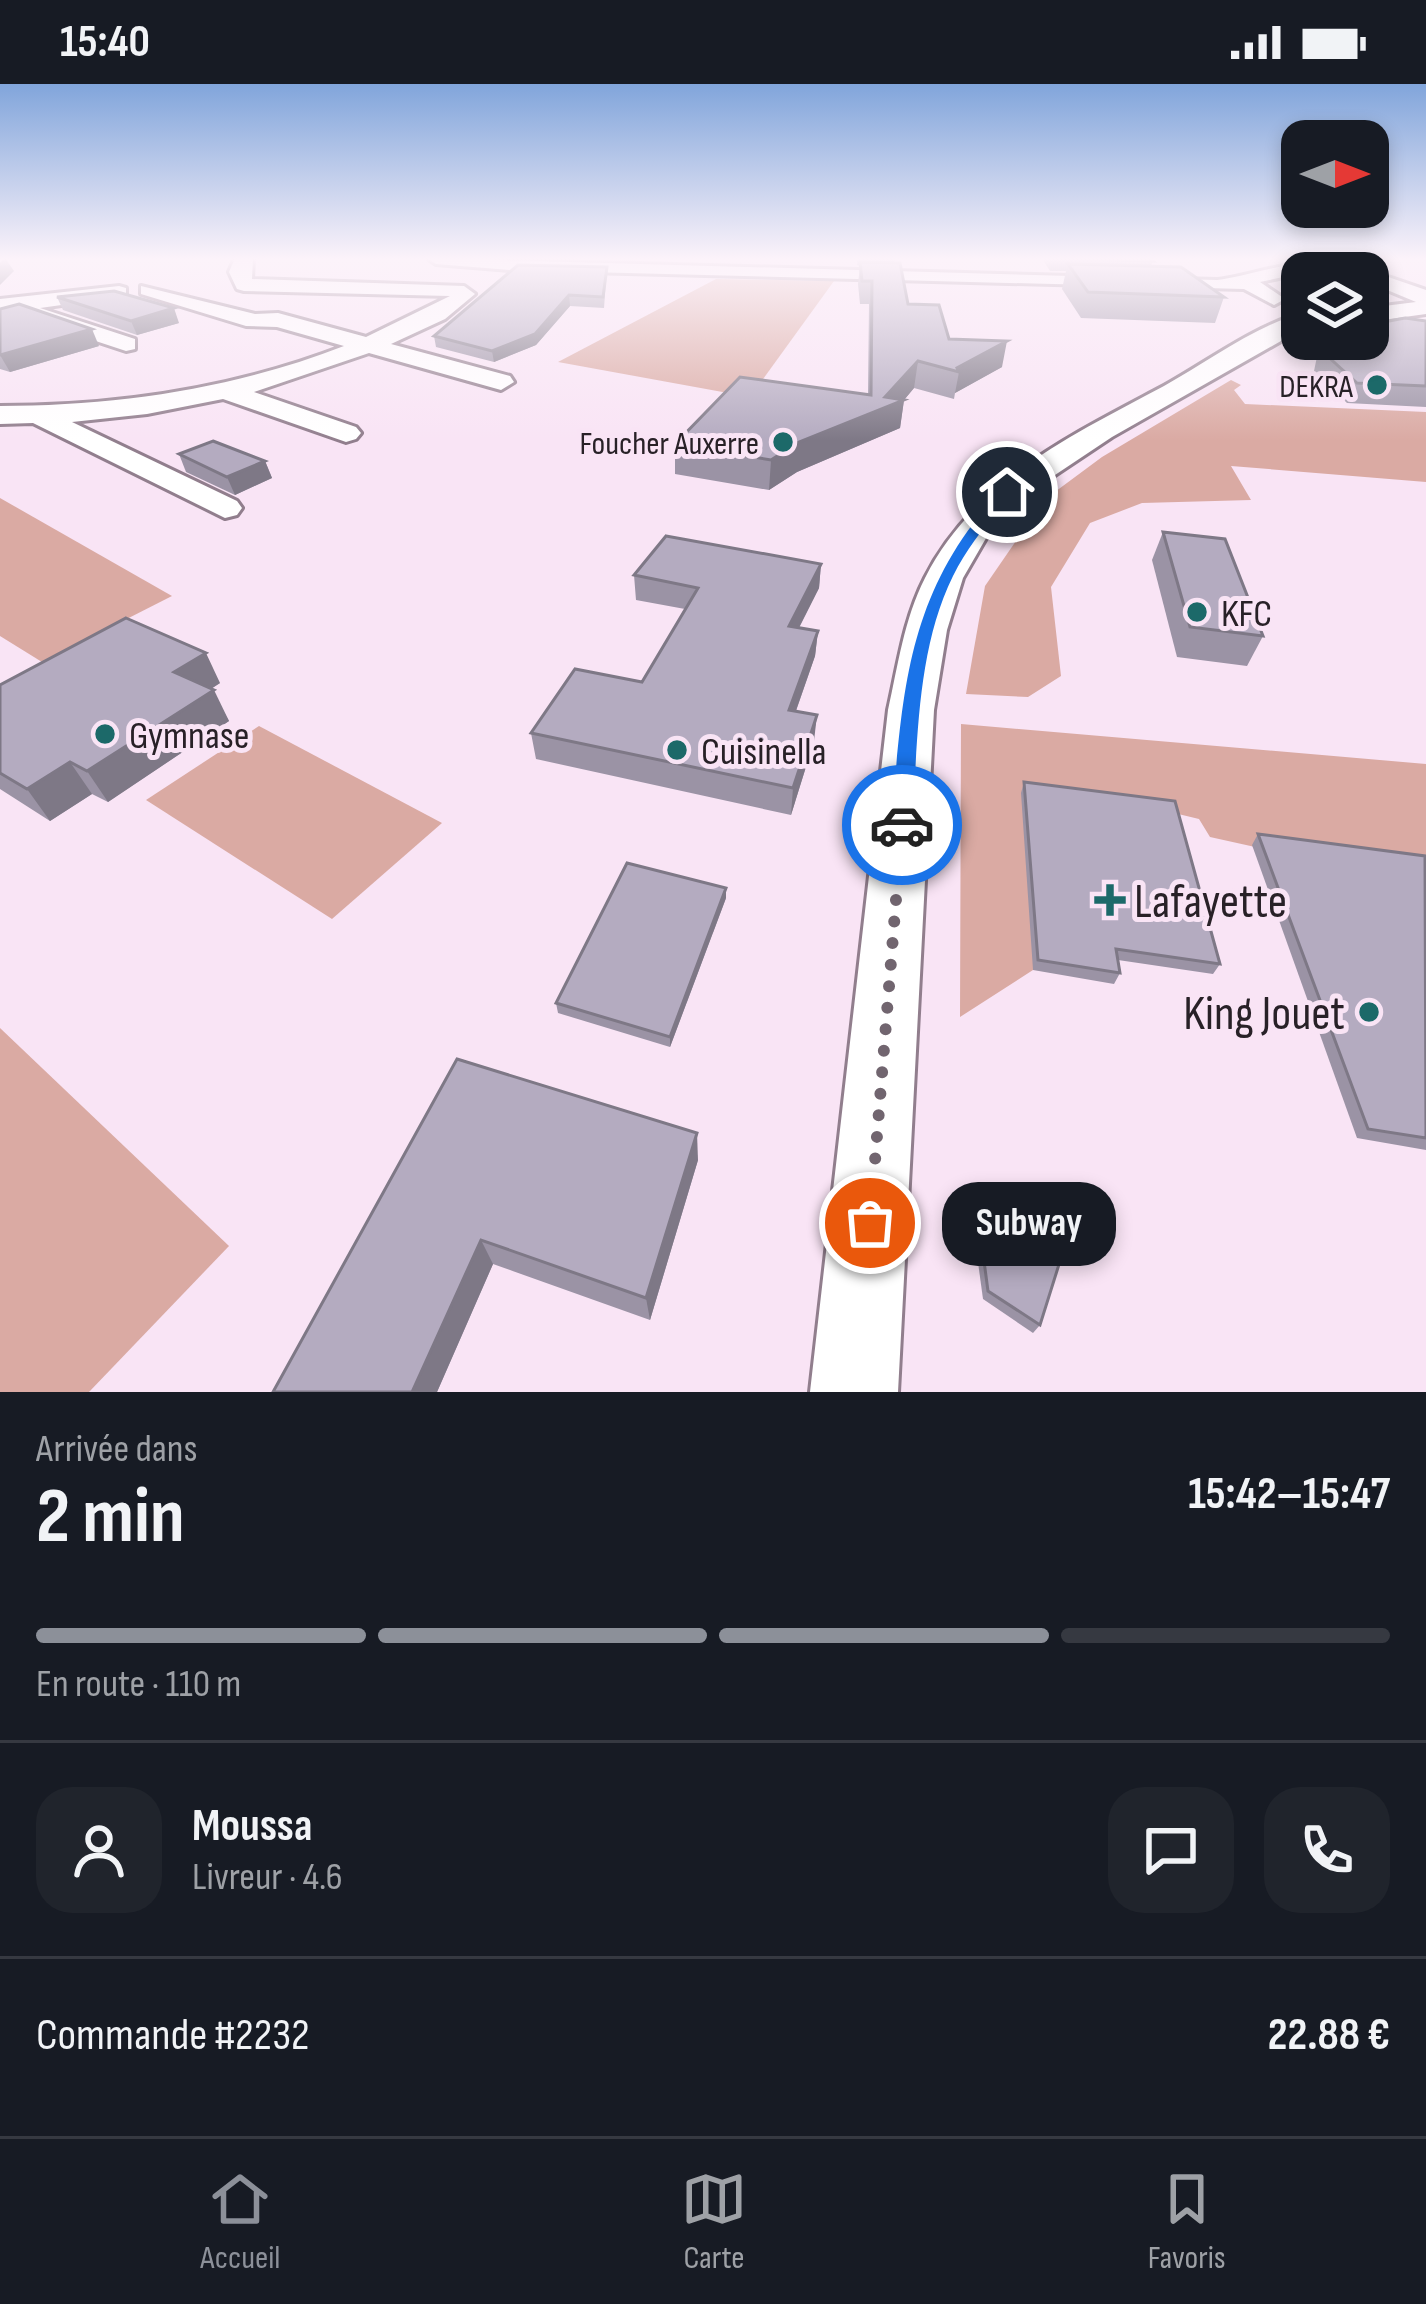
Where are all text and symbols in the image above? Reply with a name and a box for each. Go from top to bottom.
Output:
text: 15:40 [60,15,150,70]
north arrow [1281,120,1389,228]
map controls [1281,120,1389,360]
button: layers [1281,252,1389,360]
place label: DEKRA [1279,367,1354,407]
marker: DEKRA [1364,372,1390,398]
place label: Foucher Auxerre [579,424,759,464]
marker: Foucher Auxerre [770,429,796,455]
pin [956,441,1058,543]
icon: home [974,459,1040,525]
place label: KFC [1221,591,1272,638]
marker: KFC [1184,599,1210,625]
place label: Gymnase [129,713,249,760]
marker: Gymnase [92,721,118,747]
place label: Cuisinella [701,729,826,776]
marker: Cuisinella [664,737,690,763]
courier [842,765,962,885]
icon: car [869,792,935,858]
place label: Lafayette [1134,874,1287,931]
marker: Lafayette [1097,887,1123,913]
place label: King Jouet [1183,986,1345,1043]
marker: King Jouet [1356,999,1382,1025]
pin [819,1172,921,1274]
callout: Subway [942,1181,1116,1265]
icon: bag [837,1190,903,1256]
text: Subway [976,1200,1082,1247]
text: Arrivée dans [36,1426,197,1473]
text: 15:42–15:47 [1188,1467,1390,1522]
text: 2 min [36,1471,185,1564]
text: En route · 110 m [36,1661,241,1708]
button: person [36,1787,162,1913]
button: chat [1108,1787,1234,1913]
button: phone [1264,1787,1390,1913]
text: Moussa [192,1799,312,1854]
text: Livreur · 4.6 [192,1854,343,1901]
text: Commande #2232 [36,2008,310,2063]
text: 22.88 € [1268,2008,1390,2063]
tab: Accueil [200,2166,280,2278]
tab: Carte [681,2166,747,2278]
tab: Favoris [1148,2166,1226,2278]

